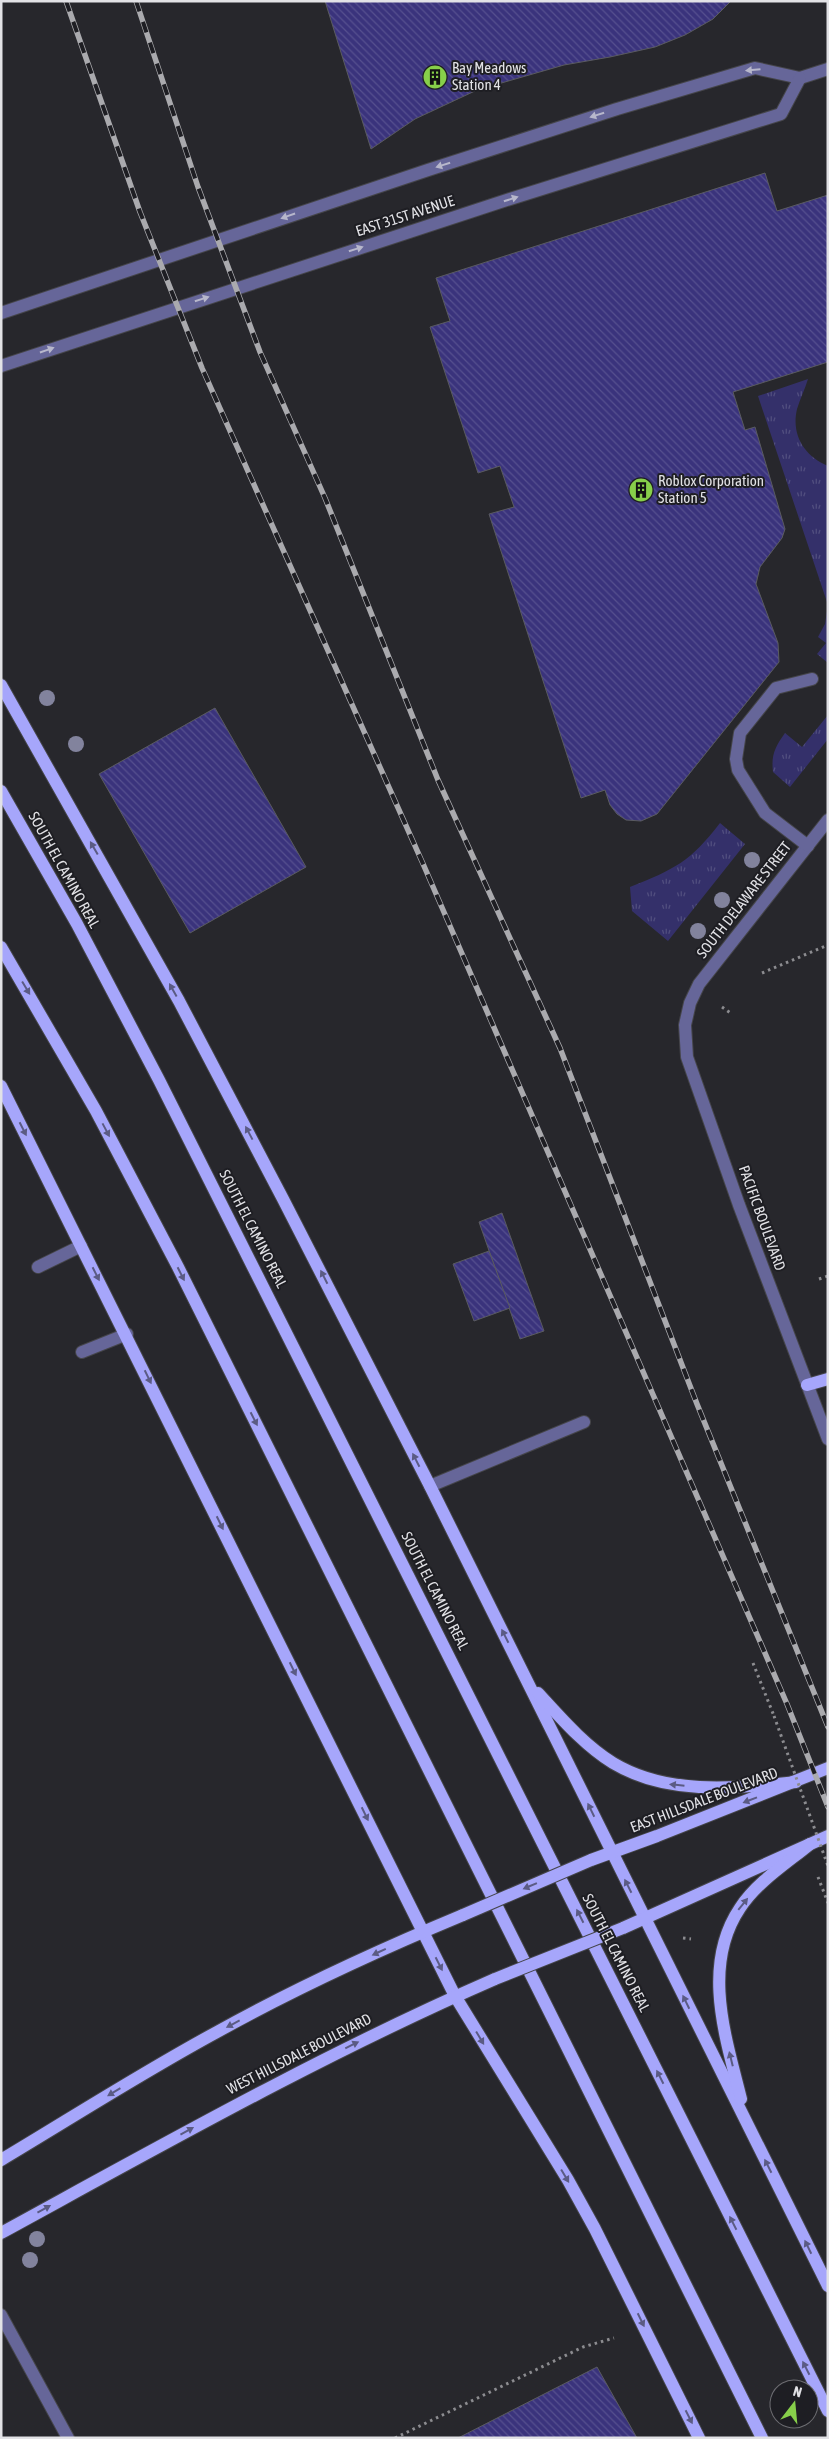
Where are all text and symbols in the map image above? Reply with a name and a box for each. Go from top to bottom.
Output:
place label: Bay Meadows Station 4 [452,59,526,93]
building icon: Bay Meadows Station 4 [422,64,448,90]
one-way arrow [744,66,760,74]
one-way arrow [590,112,605,119]
one-way arrow [435,162,450,170]
street label: EAST 31ST AVENUE [353,191,457,239]
one-way arrow [504,195,519,203]
one-way arrow [281,213,296,220]
one-way arrow [349,245,364,252]
one-way arrow [194,295,209,302]
one-way arrow [40,346,55,353]
place label: Roblox Corporation Station 5 [658,472,764,506]
building icon: Roblox Corporation Station 5 [628,477,654,503]
street label: SOUTH EL CAMINO REAL [25,809,104,931]
street label: SOUTH DELAWARE STREET [693,838,794,961]
one-way arrow [89,841,98,854]
one-way arrow [22,982,31,995]
one-way arrow [168,983,177,996]
one-way arrow [19,1122,27,1137]
one-way arrow [102,1123,110,1137]
one-way arrow [245,1126,253,1140]
street label: PACIFIC BOULEVARD [736,1163,789,1273]
street label: SOUTH EL CAMINO REAL [216,1167,291,1291]
one-way arrow [92,1267,100,1282]
one-way arrow [177,1267,185,1281]
one-way arrow [320,1270,328,1285]
one-way arrow [144,1370,152,1385]
one-way arrow [250,1412,258,1427]
one-way arrow [412,1452,420,1467]
one-way arrow [217,1516,225,1530]
street label: SOUTH EL CAMINO REAL [398,1529,473,1653]
one-way arrow [501,1629,509,1643]
one-way arrow [289,1662,297,1676]
street label: EAST HILLSDALE BOULEVARD [628,1764,780,1835]
one-way arrow [669,1781,685,1789]
one-way arrow [743,1796,757,1804]
one-way arrow [587,1803,595,1817]
one-way arrow [361,1807,369,1821]
one-way arrow [624,1879,632,1893]
one-way arrow [523,1883,537,1891]
street label: SOUTH EL CAMINO REAL [579,1891,654,2015]
one-way arrow [738,1897,749,1910]
one-way arrow [576,1909,584,1924]
one-way arrow [371,1948,386,1957]
one-way arrow [435,1957,443,1971]
one-way arrow [682,1994,690,2009]
street label: WEST HILLSDALE BOULEVARD [224,2010,374,2097]
one-way arrow [226,2019,239,2028]
one-way arrow [475,2032,484,2045]
one-way arrow [345,2041,359,2049]
one-way arrow [727,2052,735,2067]
one-way arrow [656,2070,664,2084]
one-way arrow [107,2087,120,2096]
one-way arrow [179,2127,194,2135]
one-way arrow [764,2158,772,2173]
one-way arrow [561,2170,570,2183]
one-way arrow [37,2205,51,2214]
one-way arrow [729,2215,737,2230]
one-way arrow [804,2240,812,2254]
one-way arrow [637,2313,645,2328]
one-way arrow [802,2361,810,2375]
north arrow [769,2379,819,2429]
text: N [791,2383,804,2400]
one-way arrow [685,2410,693,2424]

